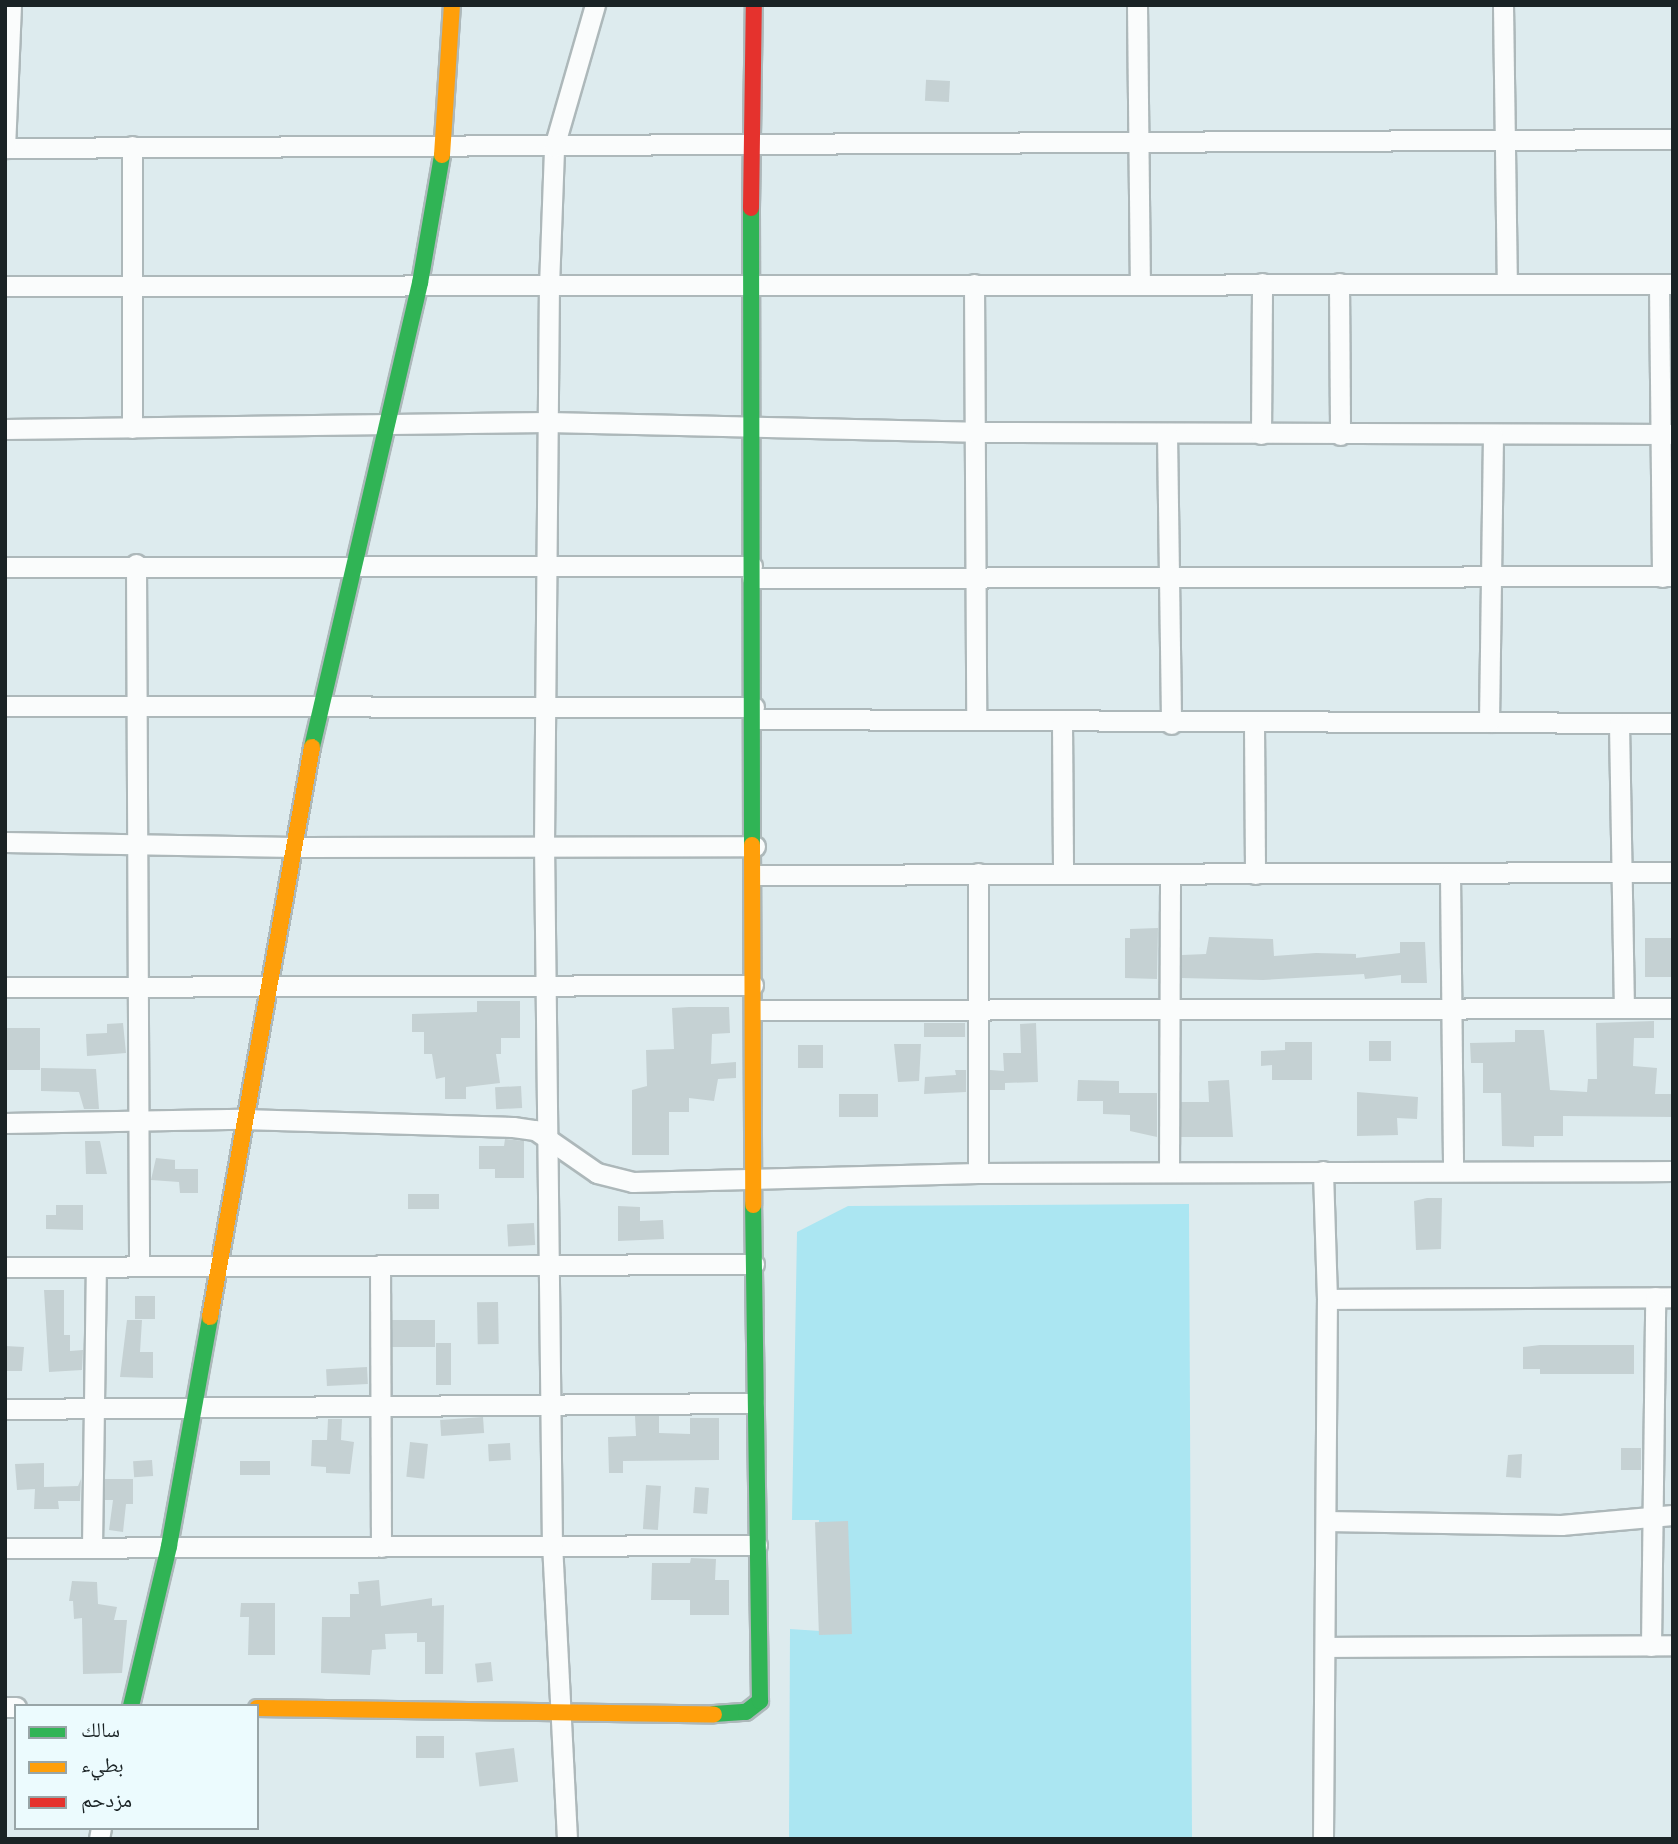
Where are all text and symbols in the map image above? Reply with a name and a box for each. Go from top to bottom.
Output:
legend [14,1704,259,1830]
text: سالك [81,1716,120,1742]
text: بطيء [81,1751,124,1777]
text: مزدحم [81,1786,132,1812]

